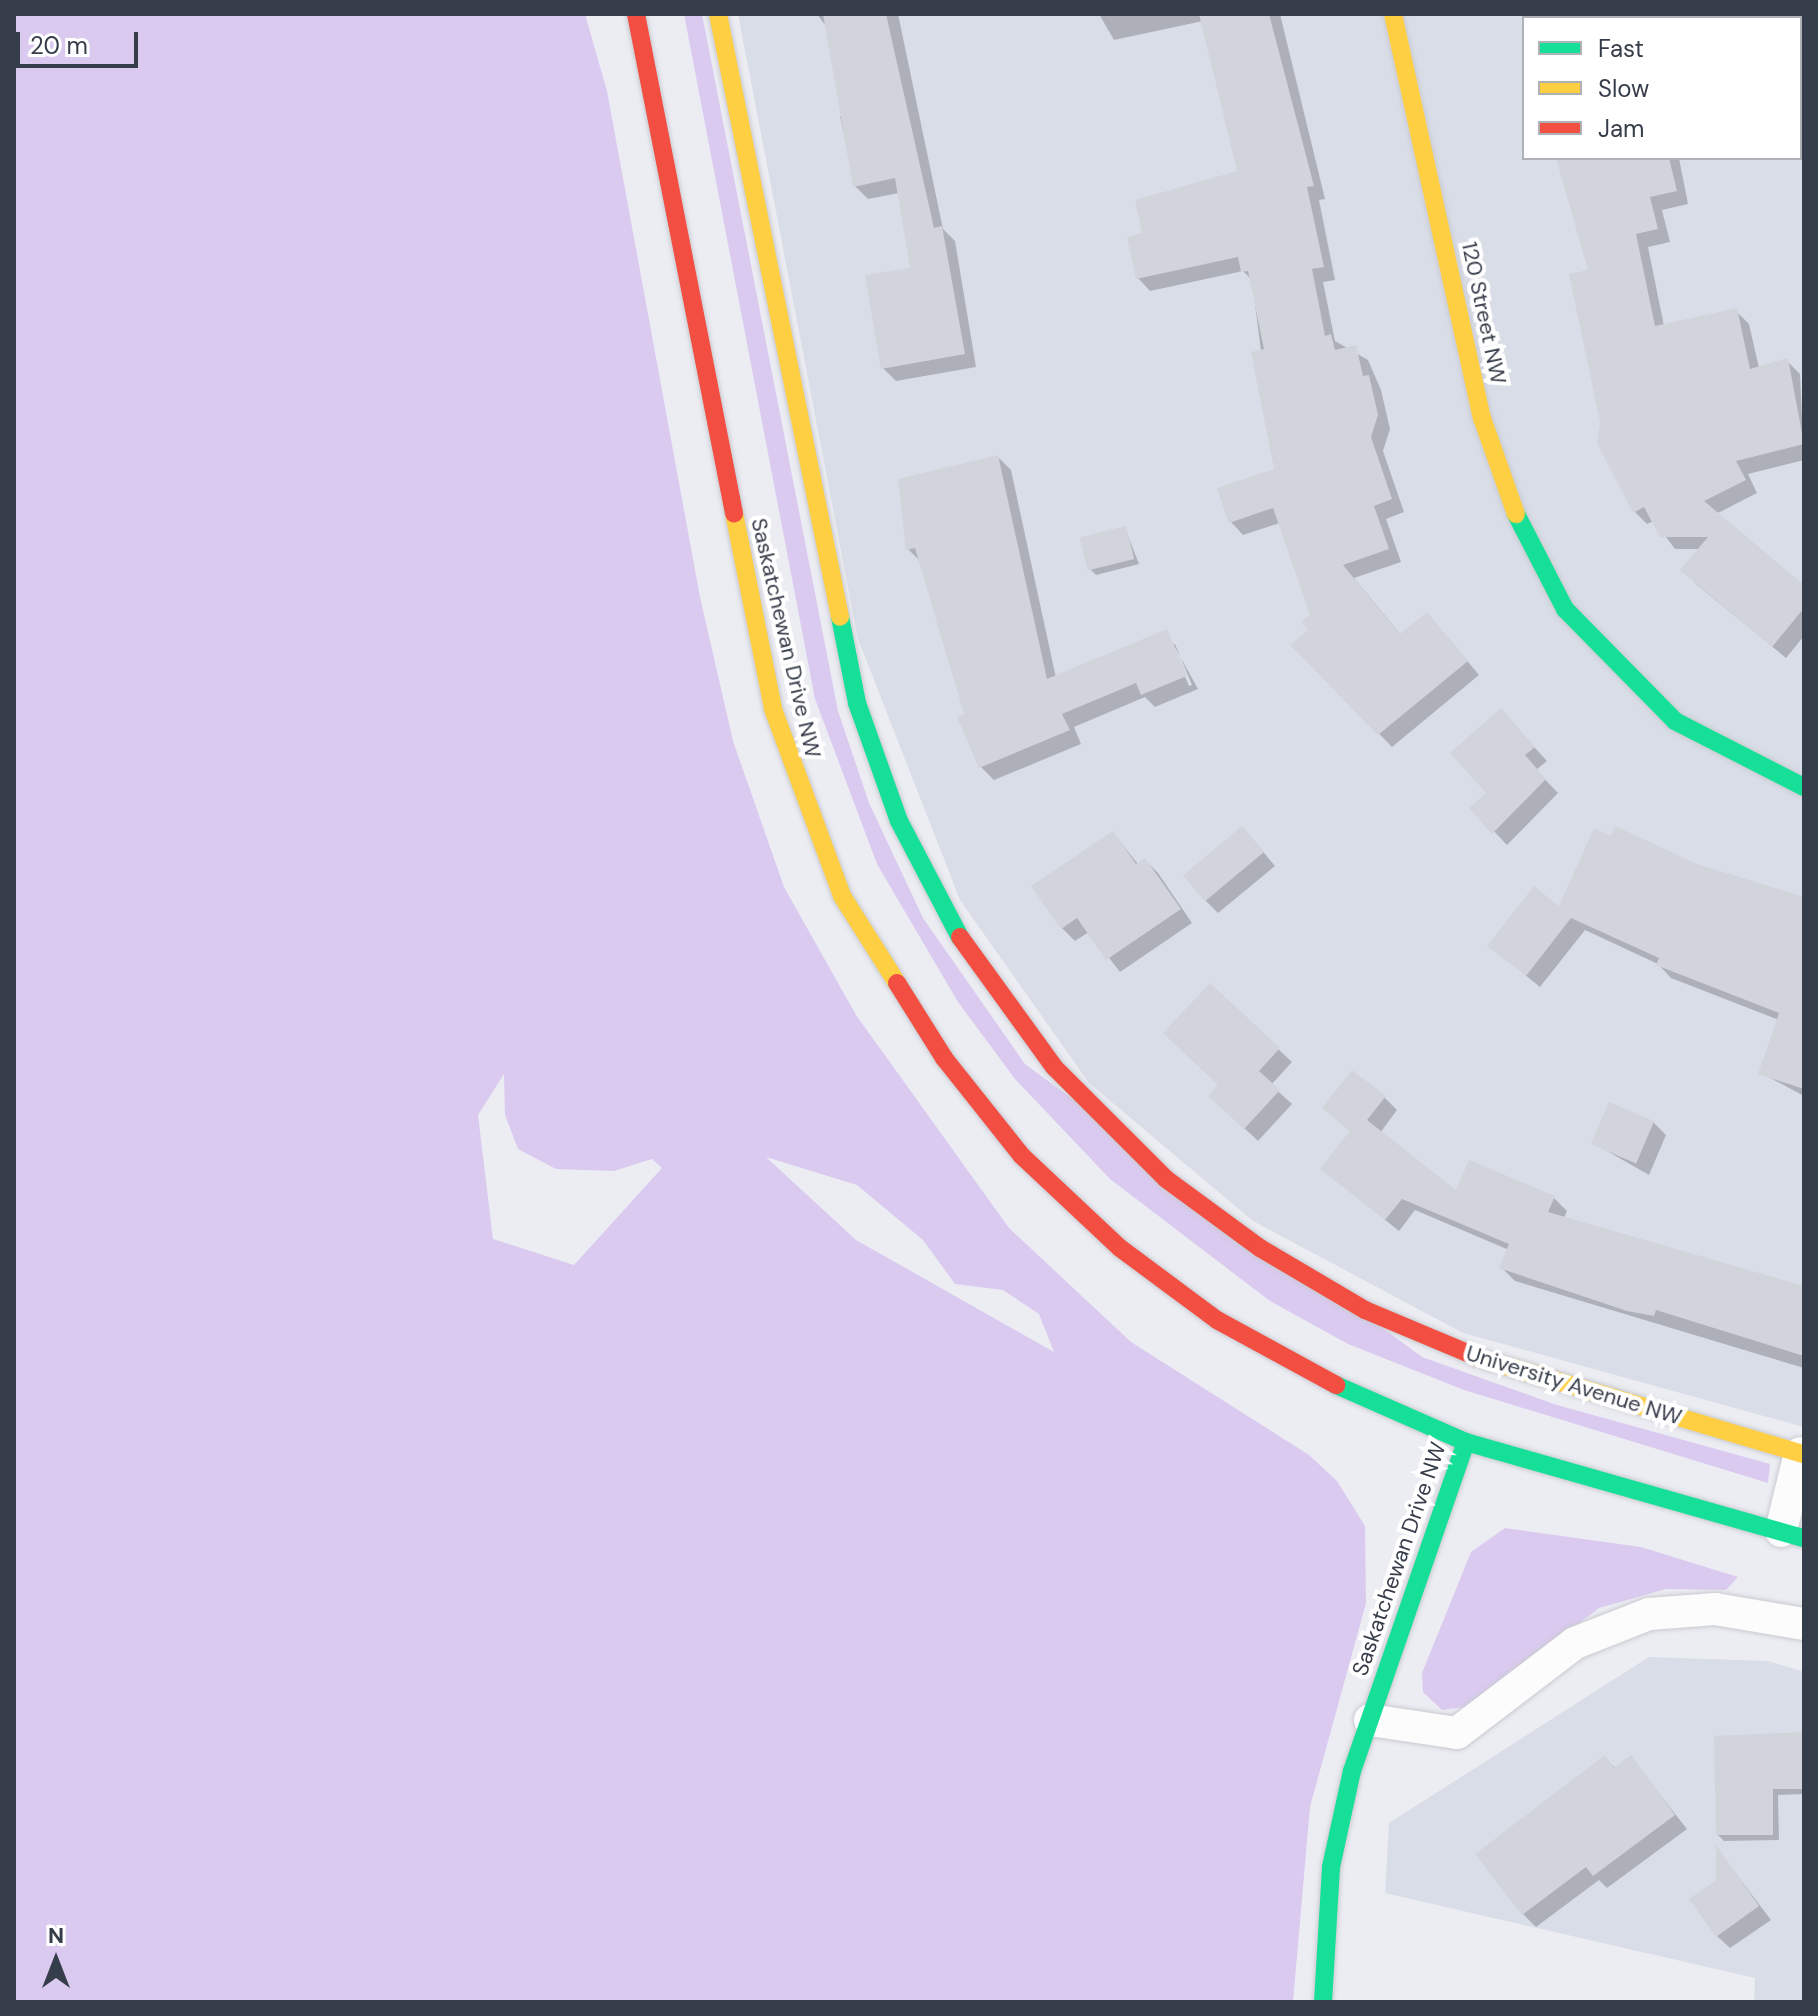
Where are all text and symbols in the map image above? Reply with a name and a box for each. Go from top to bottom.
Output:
scale bar [20,16,142,66]
legend [1522,16,1802,160]
text: 20 m [30,30,88,61]
text: Fast [1598,33,1644,64]
text: Slow [1598,73,1649,104]
text: Jam [1598,113,1644,144]
street label: 120 Street NW [1456,239,1512,387]
street label: Saskatchewan Drive NW [746,516,826,760]
street label: University Avenue NW [1463,1340,1685,1430]
street label: Saskatchewan Drive NW [1347,1439,1451,1679]
north arrow [16,1920,96,2000]
text: N [48,1921,64,1950]

